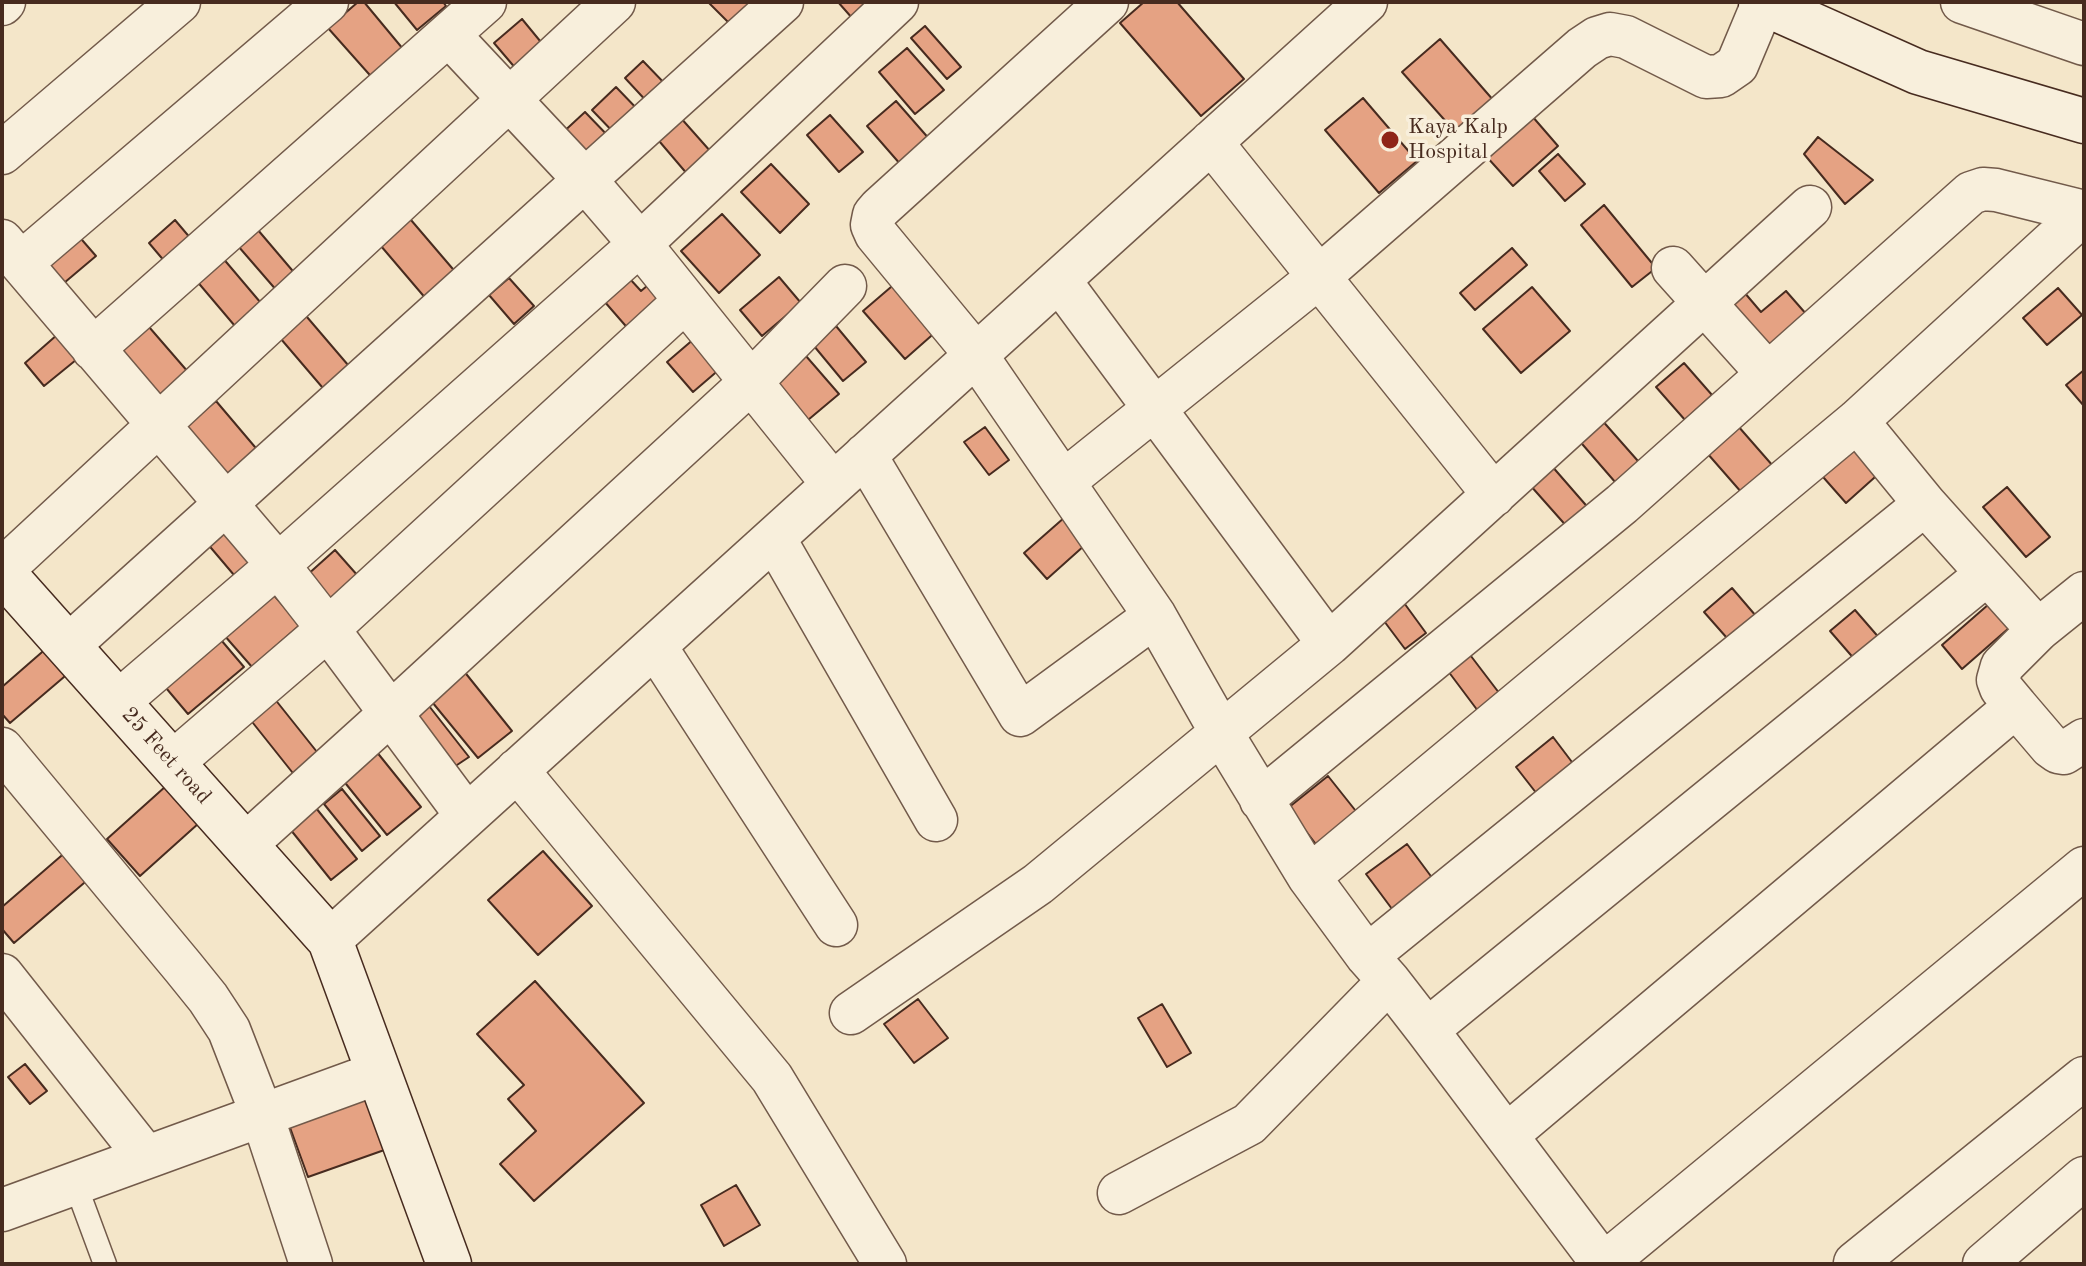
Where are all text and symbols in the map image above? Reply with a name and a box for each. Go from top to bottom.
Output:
place label: Kaya Kalp Hospital [1408,114,1508,166]
marker: Kaya Kalp Hospital [1379,129,1401,151]
street label: 25 Feet road [116,702,216,810]

